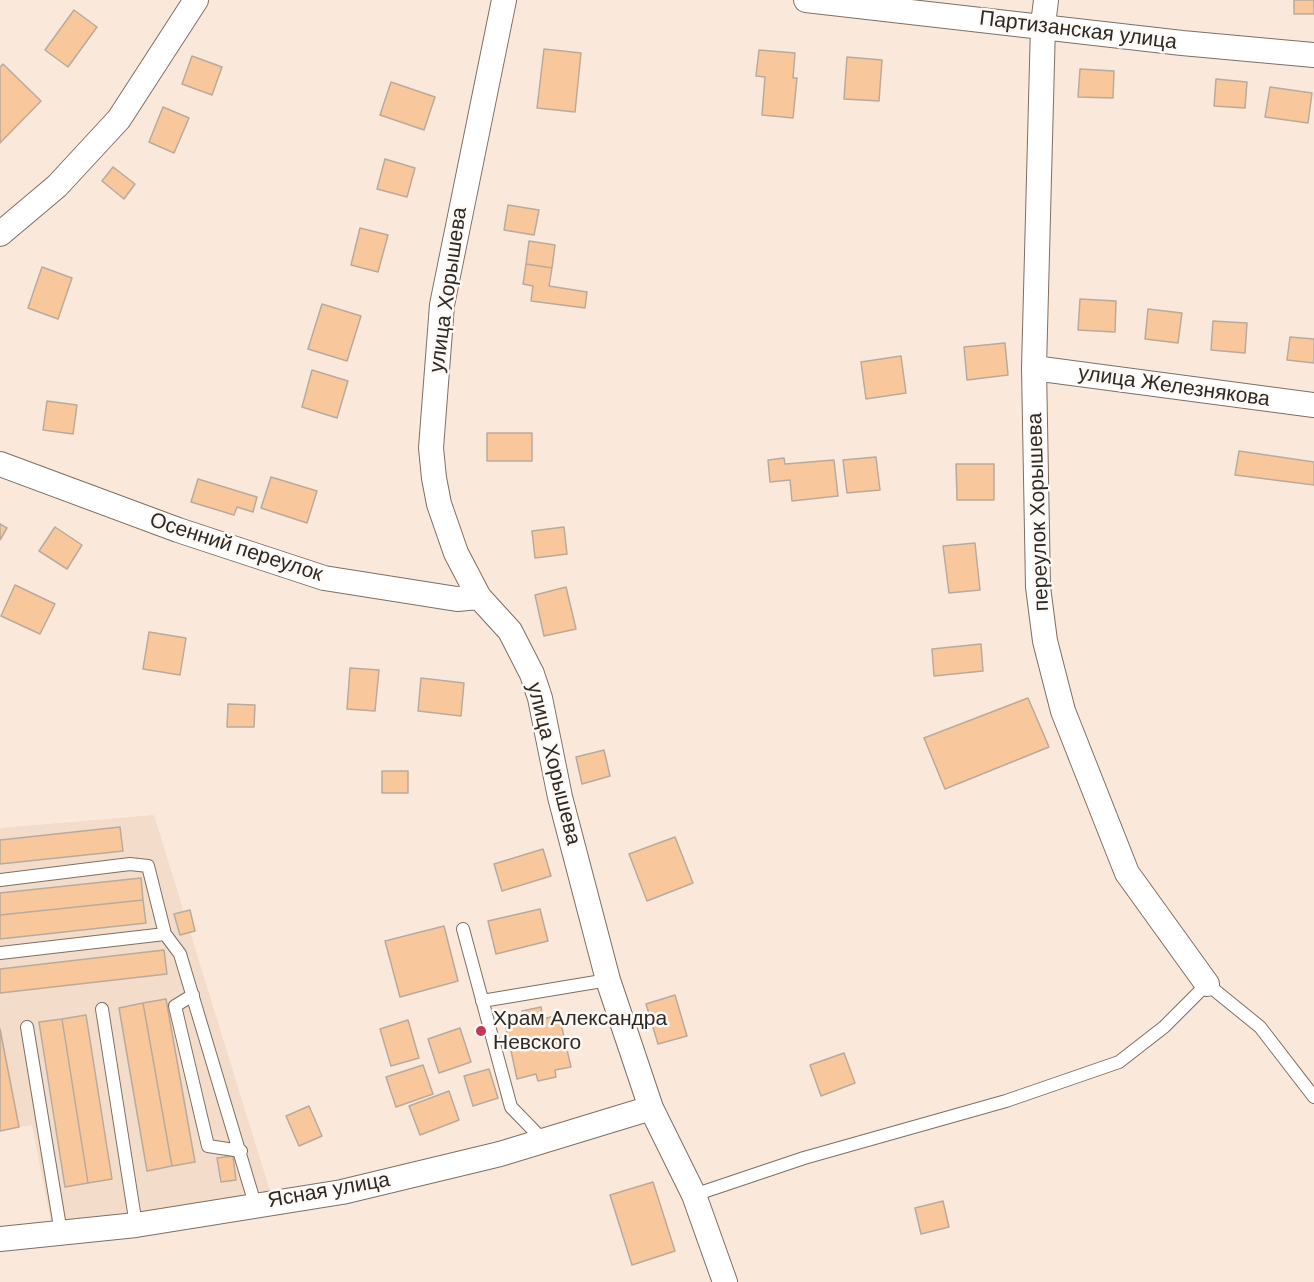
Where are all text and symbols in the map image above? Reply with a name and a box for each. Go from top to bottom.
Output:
street label: Партизанская улица [978,6,1178,56]
street label: улица Хорышева [425,206,473,374]
street label: улица Железнякова [1077,361,1271,413]
street label: переулок Хорышева [1023,412,1055,612]
street label: Осенний переулок [146,508,326,588]
street label: улица Хорышева [521,680,585,848]
place label: Храм Александра Невского [493,1006,667,1056]
marker: Храм Александра Невского [474,1024,488,1038]
street label: Ясная улица [266,1168,392,1214]

